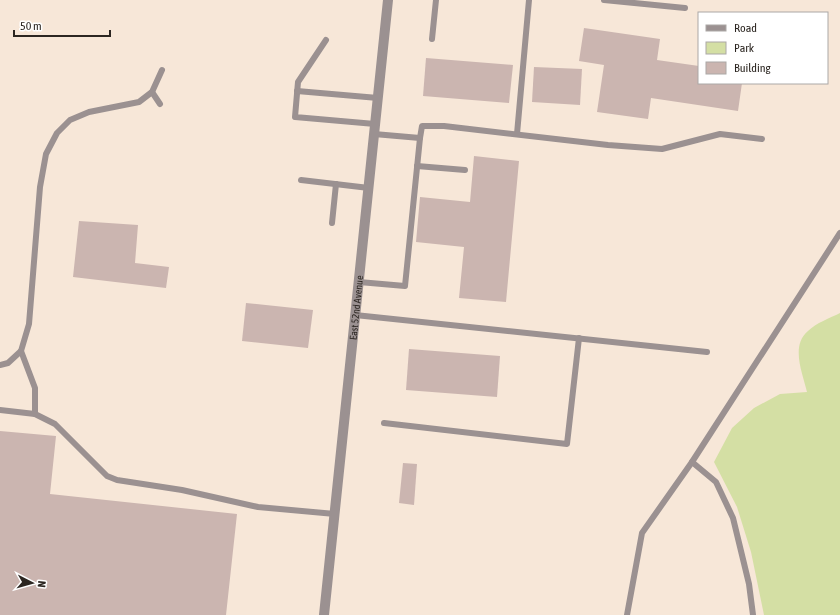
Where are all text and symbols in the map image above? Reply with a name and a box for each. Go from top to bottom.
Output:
scale bar [14,12,110,38]
legend [698,12,828,84]
text: 50 m [20,19,42,33]
text: Road [734,21,757,35]
text: Park [734,41,755,55]
text: Building [734,61,772,75]
street label: East 52nd Avenue [347,274,365,340]
north arrow [12,563,52,603]
text: N [36,580,48,588]

